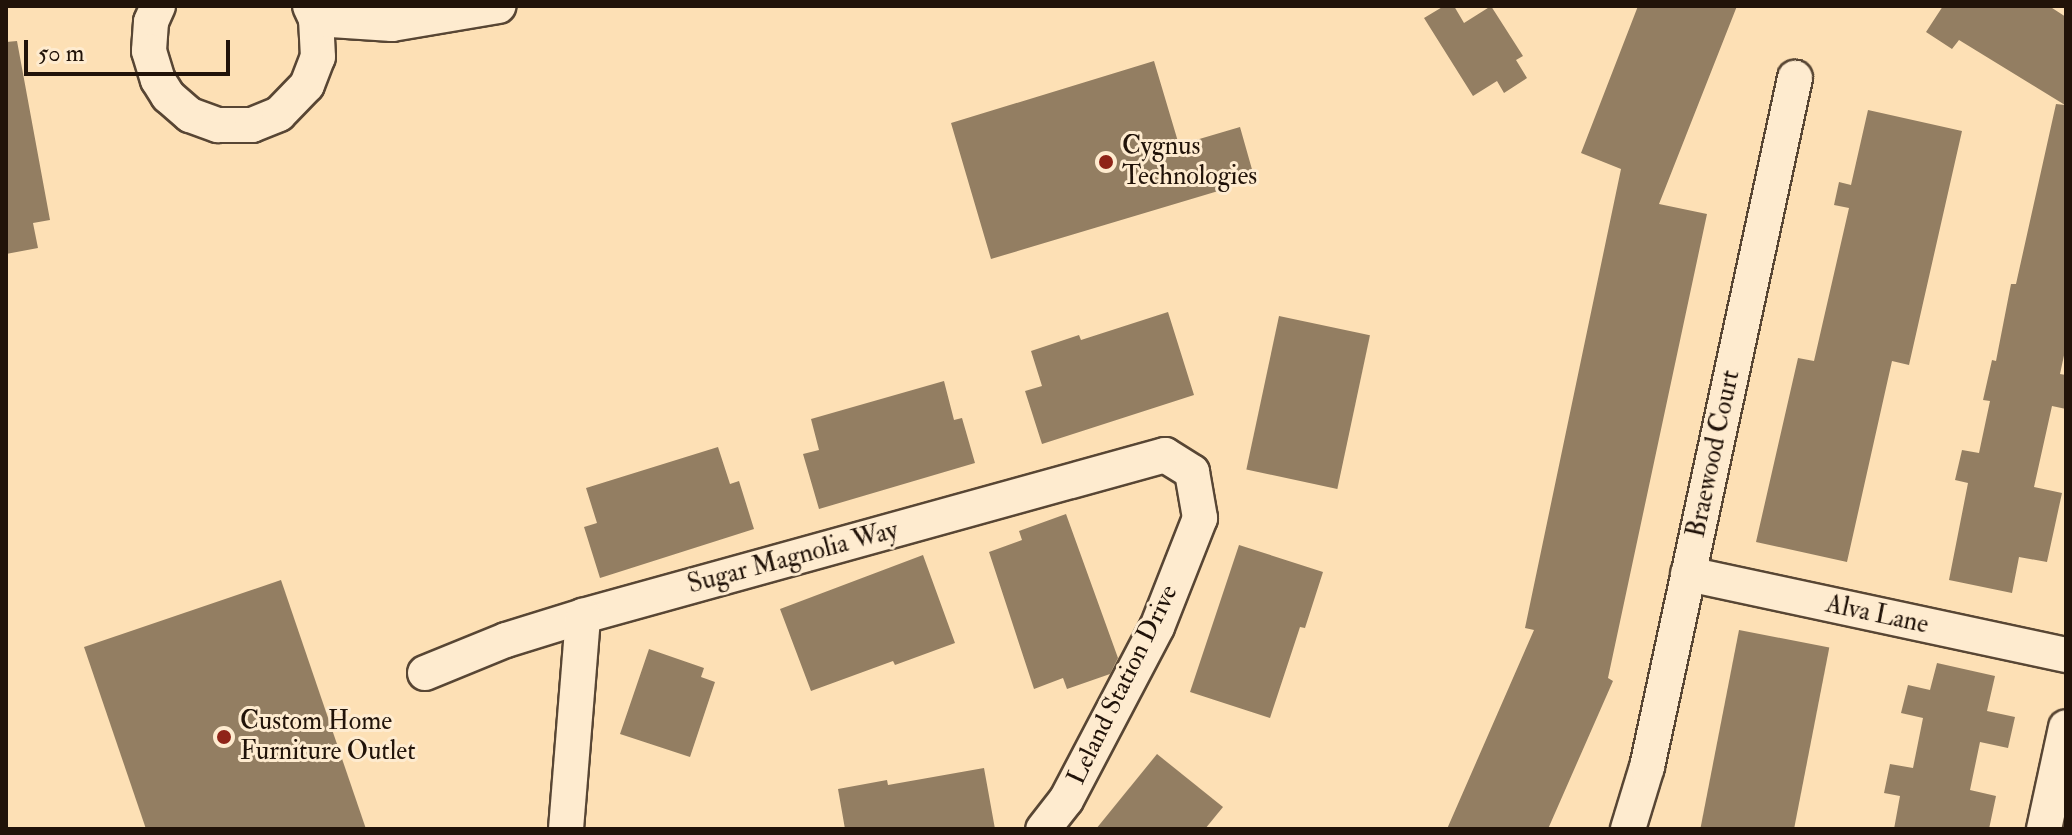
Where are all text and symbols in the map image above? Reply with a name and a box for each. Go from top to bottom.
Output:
scale bar [28,24,234,74]
text: 50 m [38,38,84,69]
place label: Cygnus Technologies [1122,131,1257,192]
marker: Cygnus Technologies [1097,153,1115,171]
street label: Braewood Court [1681,367,1747,541]
street label: Sugar Magnolia Way [684,515,902,601]
street label: Leland Station Drive [1061,580,1185,790]
street label: Alva Lane [1823,589,1931,641]
place label: Custom Home Furniture Outlet [240,706,416,768]
marker: Custom Home Furniture Outlet [215,728,233,746]

